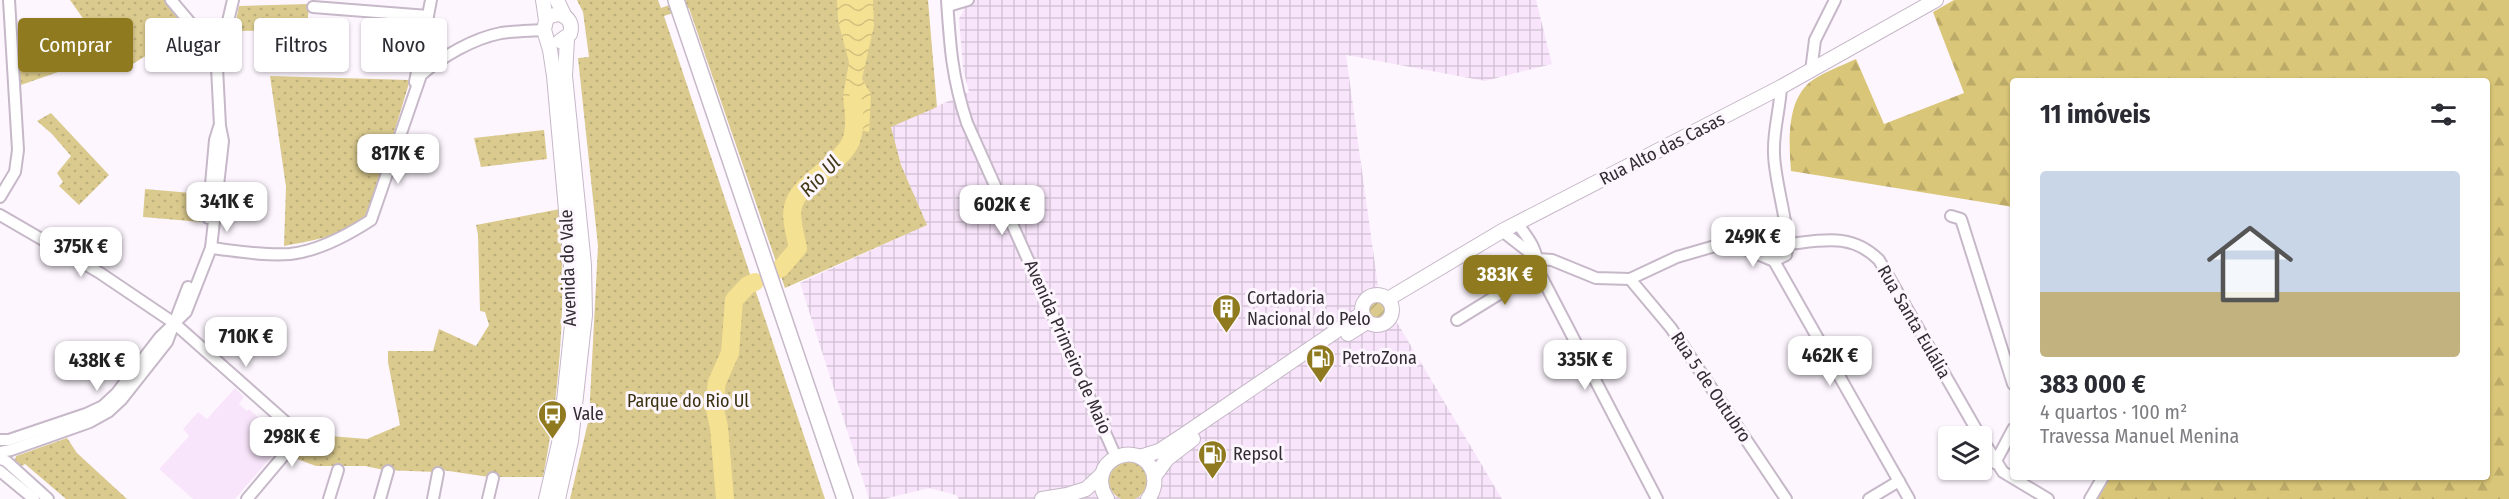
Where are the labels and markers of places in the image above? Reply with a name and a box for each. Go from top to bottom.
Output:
pin: 817K € [349,134,447,185]
pin: 341K € [178,182,276,233]
pin: 602K € [953,185,1051,236]
pin: 249K € [1704,217,1802,268]
pin: 375K € [32,227,130,278]
pin: 383K € [1456,255,1554,306]
place label: Cortadoria Nacional do Pelo [1247,287,1371,330]
building icon: Cortadoria Nacional do Pelo [1210,292,1242,334]
pin: 710K € [197,317,295,368]
pin: 462K € [1781,336,1879,387]
pin: 335K € [1536,340,1634,391]
pin: 438K € [48,341,146,392]
fuel station icon: PetroZona [1305,342,1337,384]
place label: PetroZona [1342,347,1417,369]
bus stop icon: Vale [536,398,568,440]
place label: Vale [573,403,604,425]
pin: 298K € [243,417,341,468]
fuel station icon: Repsol [1196,438,1228,480]
place label: Repsol [1233,443,1283,465]

